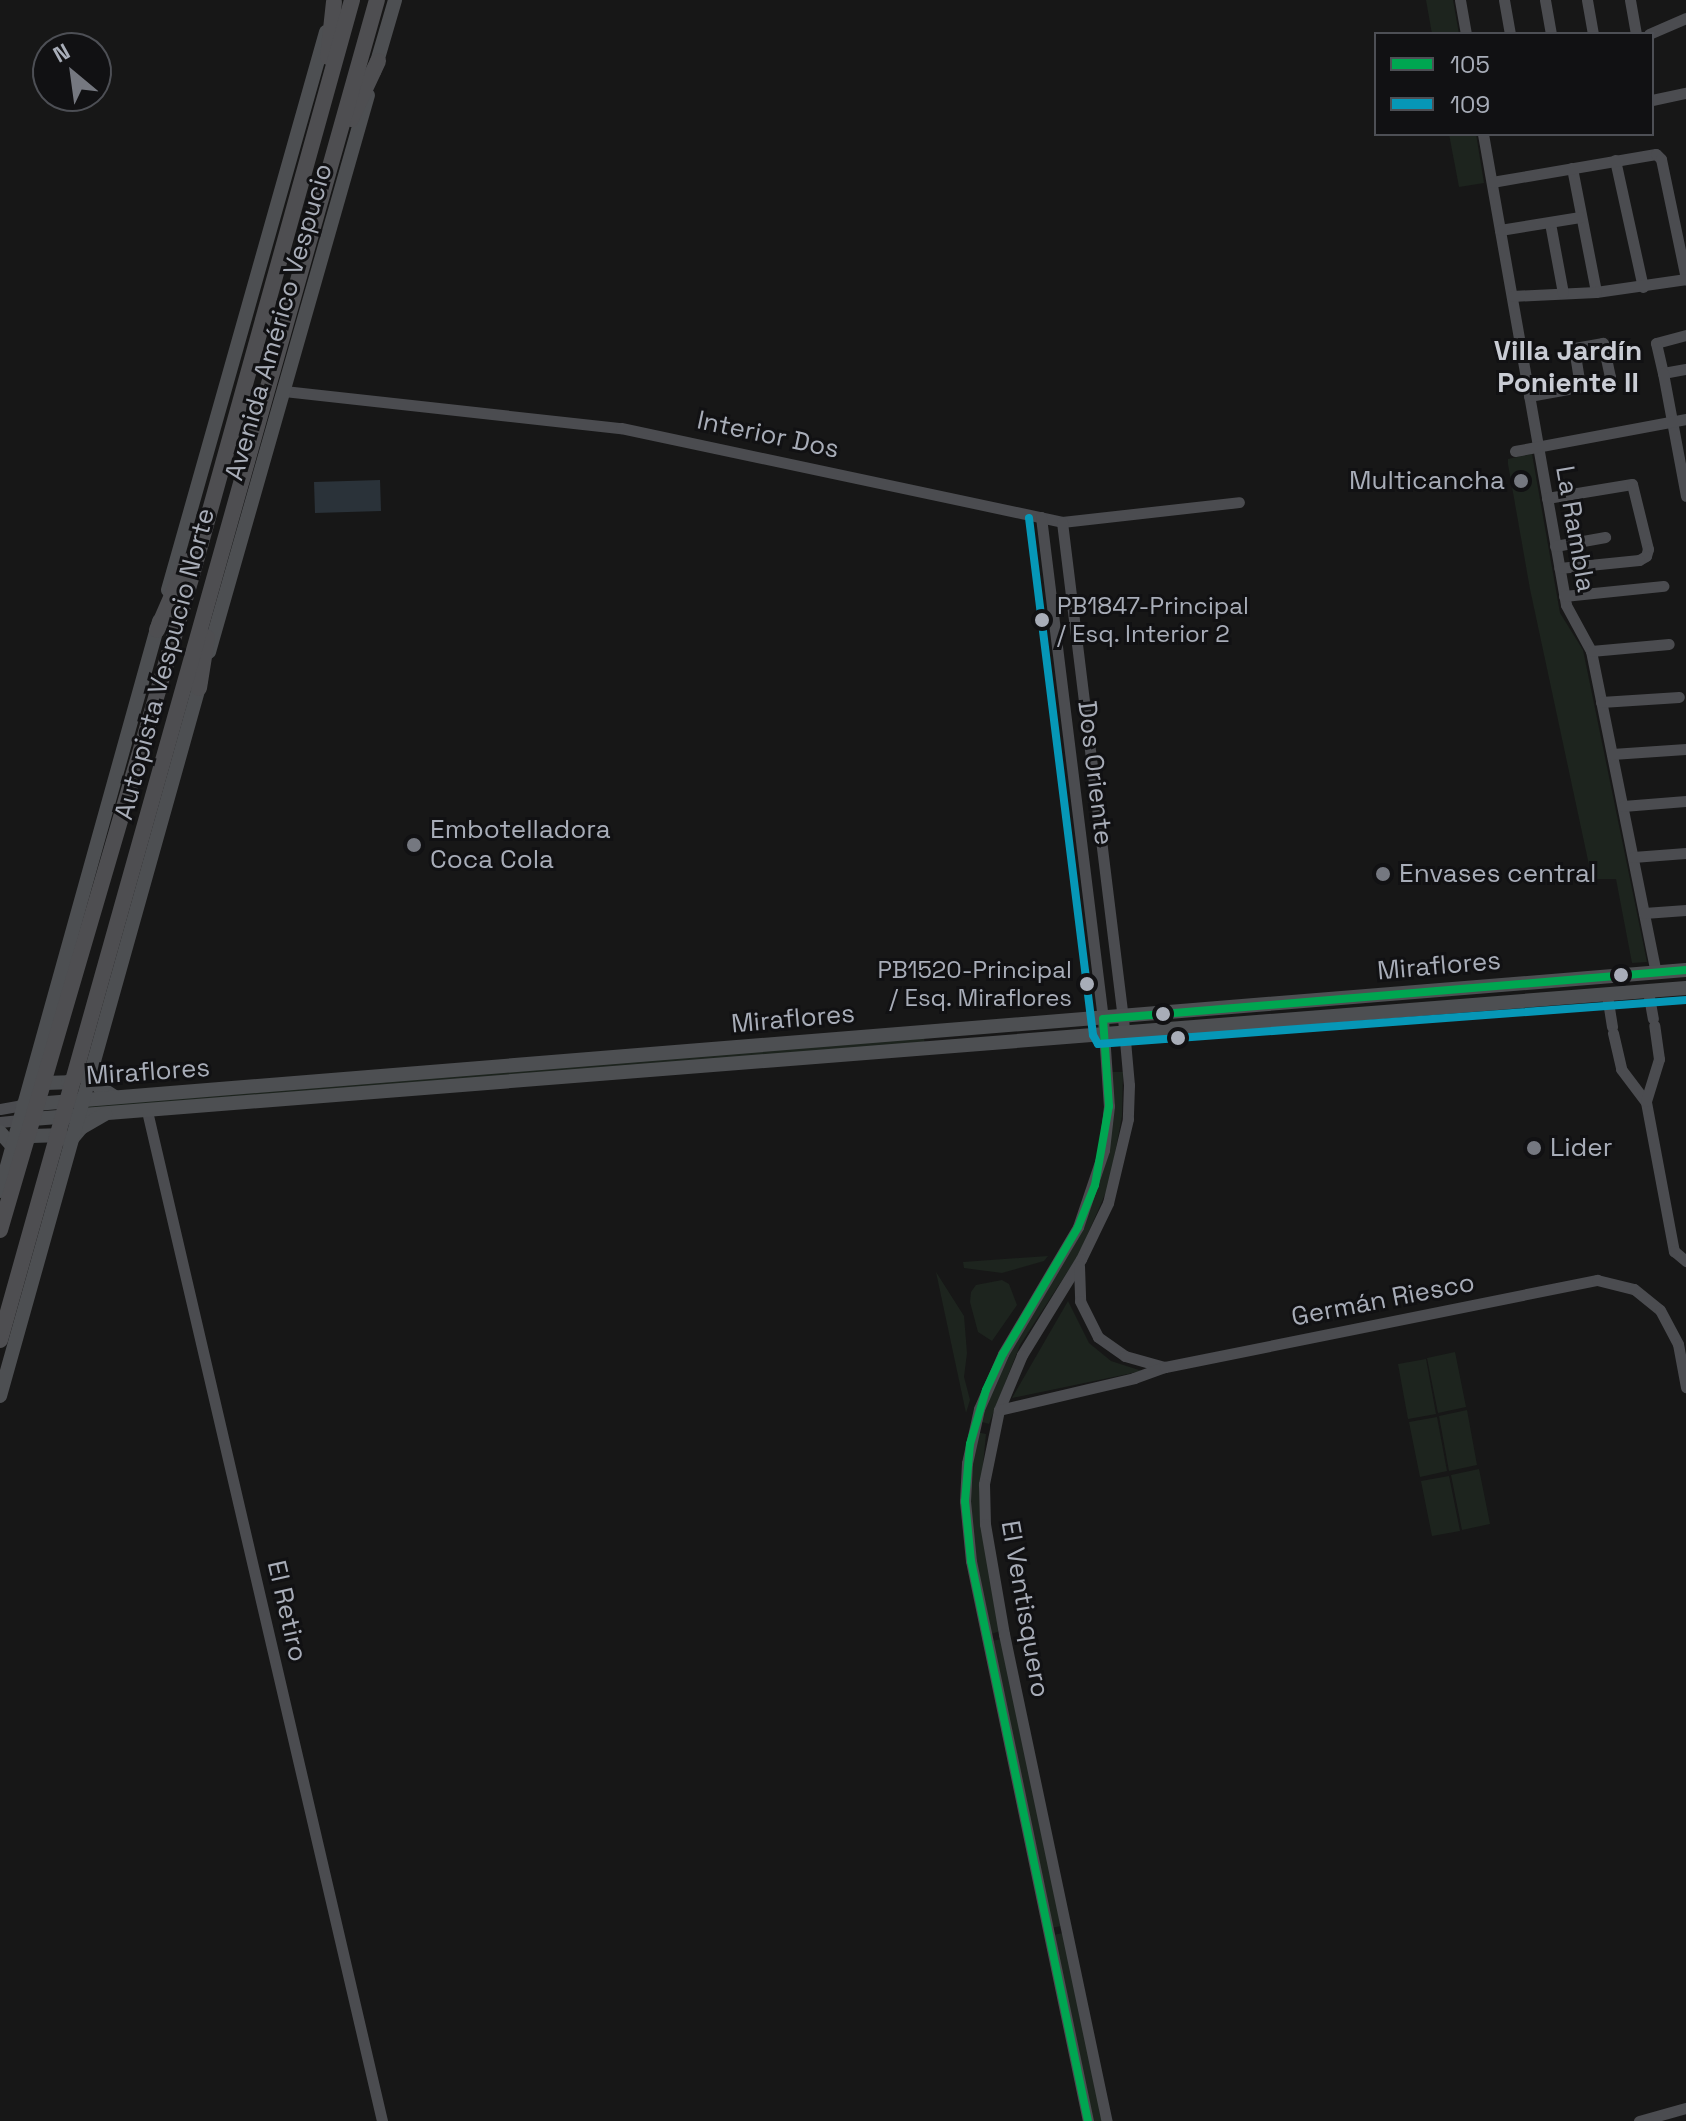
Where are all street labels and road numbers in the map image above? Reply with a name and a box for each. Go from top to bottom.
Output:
street label: Avenida Américo Vespucio [219,160,339,484]
street label: Interior Dos [694,405,842,465]
street label: La Rambla [1549,463,1601,595]
street label: Autopista Vespucio Norte [108,505,222,823]
street label: Dos Oriente [1071,699,1119,847]
street label: Miraflores [1376,945,1502,987]
street label: Miraflores [730,998,856,1040]
street label: Miraflores [85,1052,211,1092]
street label: Germán Riesco [1289,1267,1477,1333]
street label: El Ventisquero [994,1518,1056,1700]
street label: El Retiro [260,1557,314,1665]

